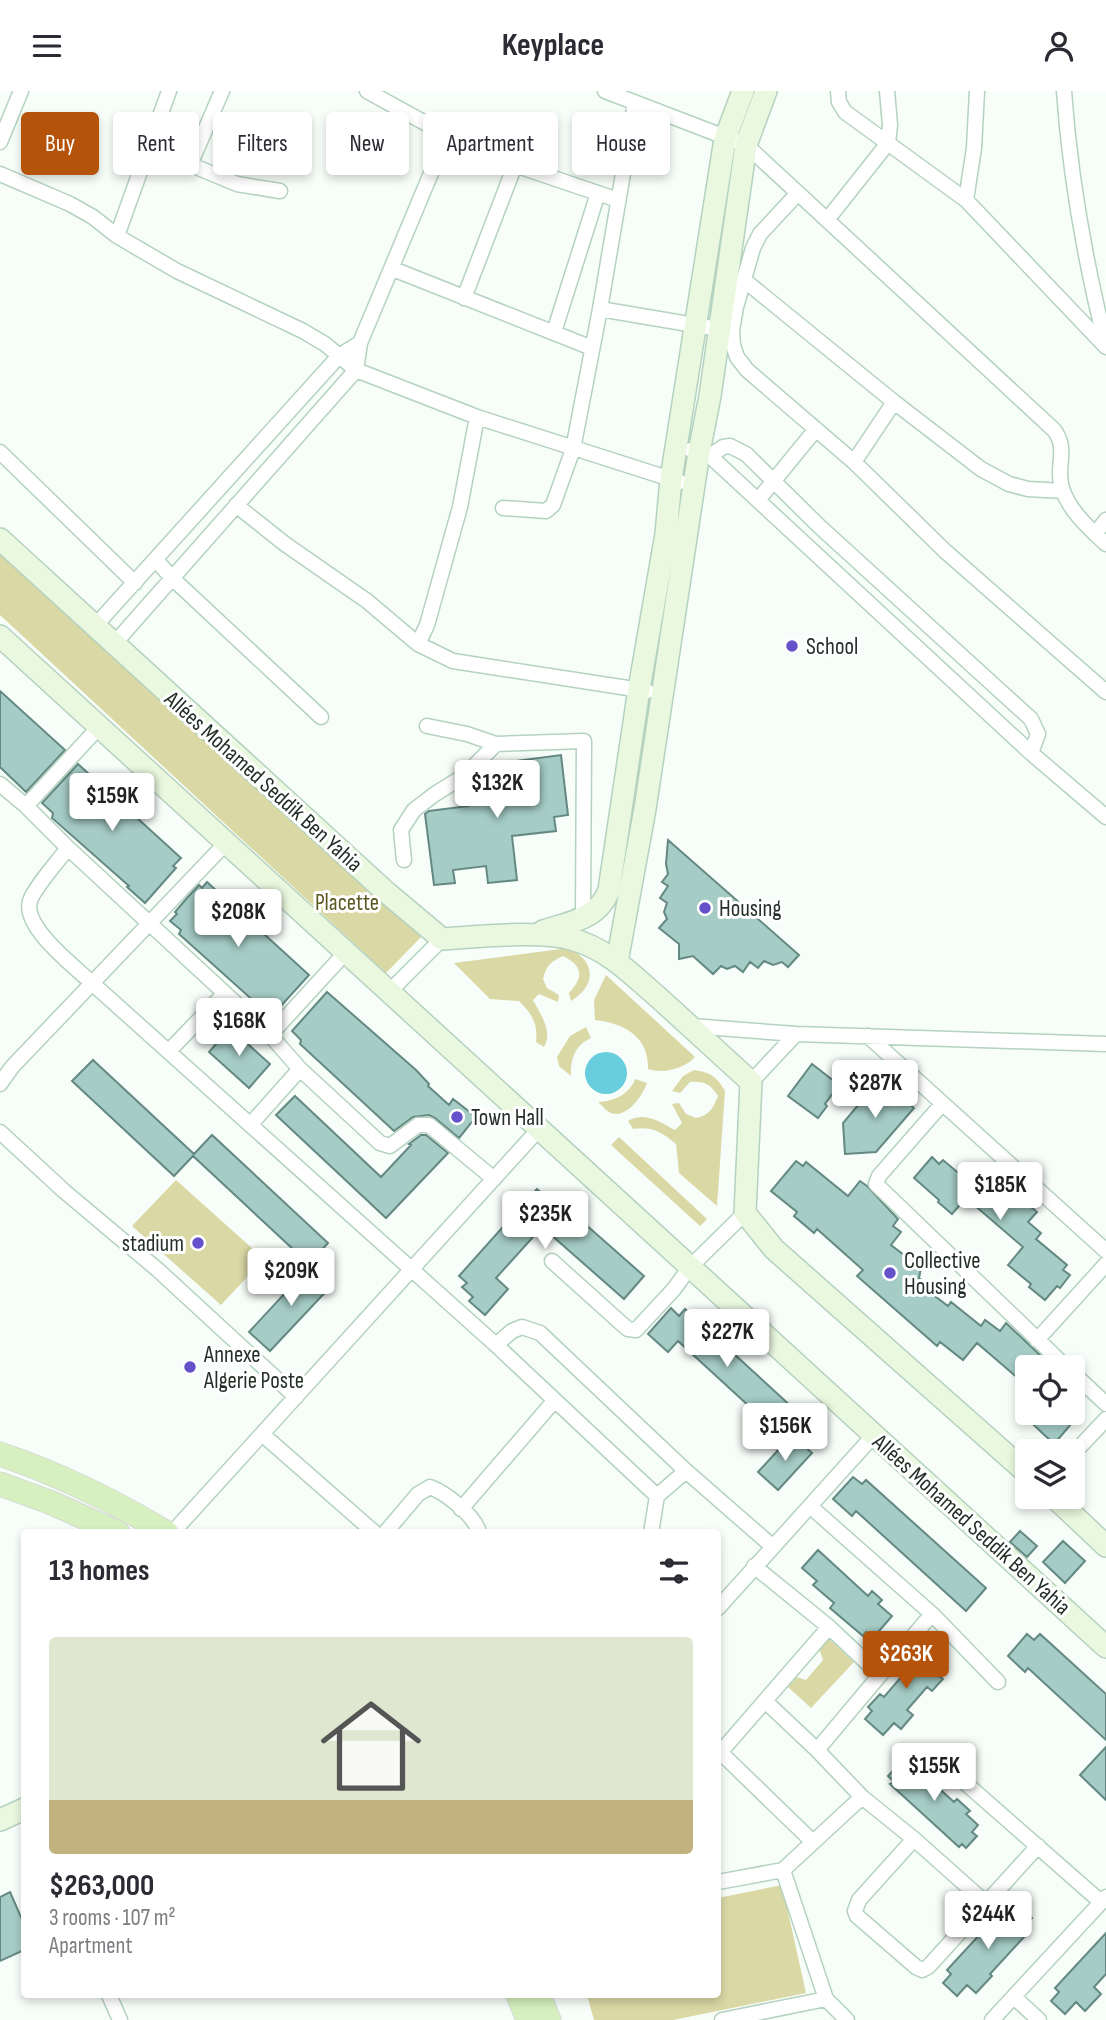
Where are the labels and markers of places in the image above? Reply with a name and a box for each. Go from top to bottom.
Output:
place label: School [806,633,858,661]
marker: School [784,638,800,654]
pin: $132K [448,761,546,820]
pin: $159K [63,773,161,833]
pin: $208K [189,889,287,949]
place label: Housing [719,895,781,923]
marker: Housing [697,900,713,916]
pin: $168K [190,999,288,1058]
pin: $287K [826,1061,924,1120]
place label: Town Hall [471,1104,544,1132]
marker: Town Hall [449,1109,465,1125]
pin: $185K [951,1163,1049,1222]
pin: $235K [496,1191,594,1251]
place label: stadium [122,1230,184,1258]
marker: stadium [190,1235,206,1251]
place label: Collective Housing [904,1247,981,1301]
pin: $209K [242,1249,340,1308]
marker: Collective Housing [882,1265,898,1281]
pin: $227K [678,1309,776,1369]
place label: Annexe Algerie Poste [203,1341,304,1395]
marker: Annexe Algerie Poste [182,1359,198,1375]
pin: $156K [736,1403,834,1463]
pin: $263K [857,1631,955,1691]
pin: $155K [885,1743,983,1803]
pin: $244K [939,1891,1037,1951]

